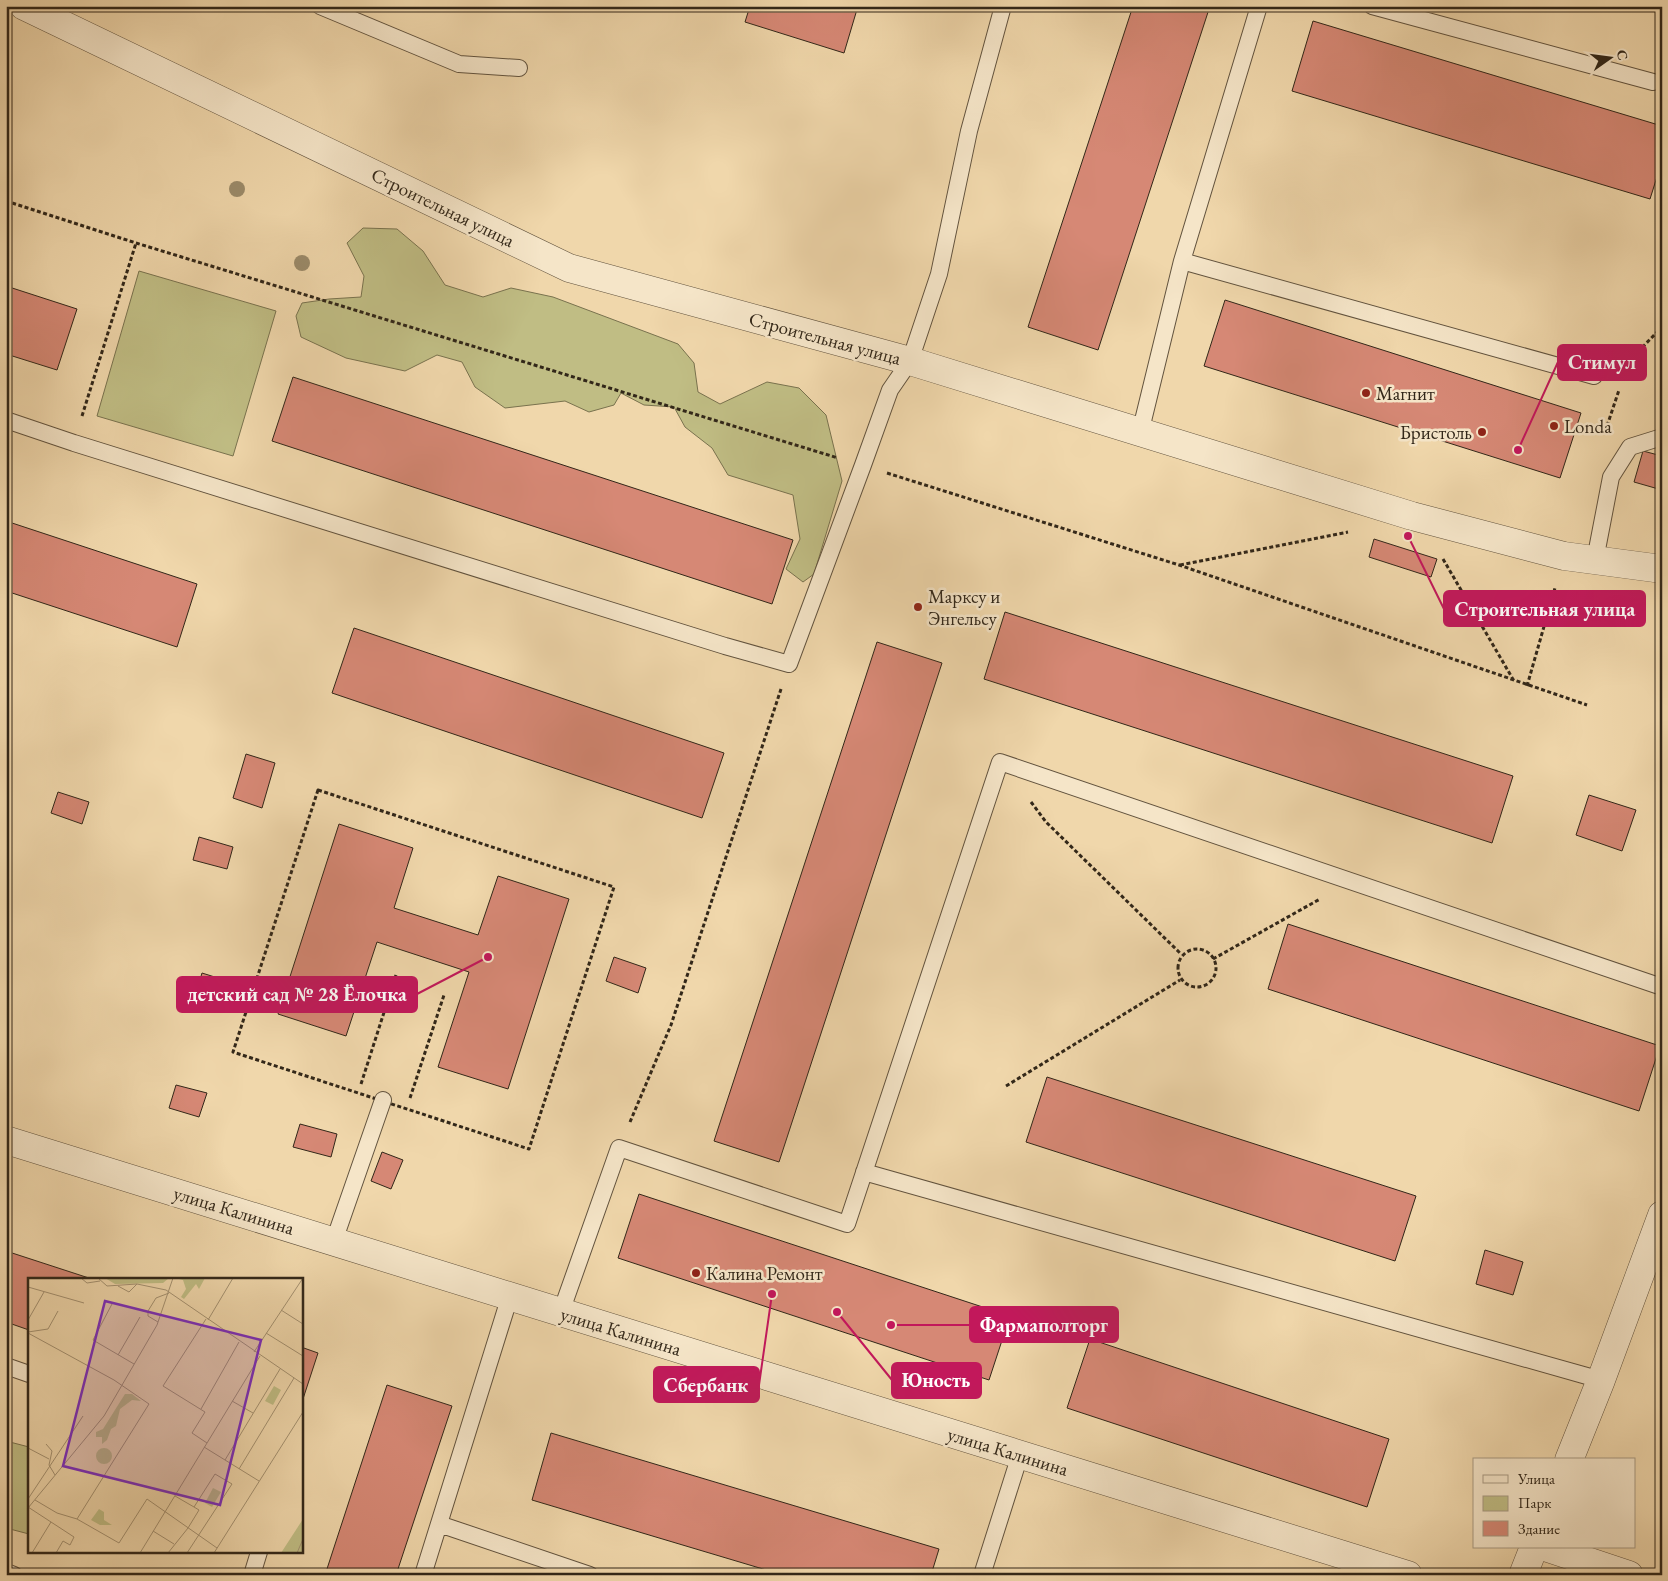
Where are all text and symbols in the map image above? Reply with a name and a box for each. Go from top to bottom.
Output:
north arrow [1586,32,1636,82]
text: С [1613,48,1633,62]
street label: Строительная улица [367,162,519,253]
street label: Строительная улица [746,306,904,371]
callout: Стимул [1558,345,1646,380]
text: Стимул [1568,349,1636,375]
place label: Магнит [1376,381,1435,406]
marker: Магнит [1360,387,1372,399]
place label: Londa [1564,414,1612,439]
place label: Бристоль [1400,420,1472,445]
marker: Londa [1548,420,1560,432]
marker: Бристоль [1476,426,1488,438]
place label: Марксу и Энгельсу [928,584,1000,631]
callout: Строительная улица [1444,591,1645,626]
text: Строительная улица [1455,596,1636,622]
marker: Марксу и Энгельсу [912,601,924,613]
callout: детский сад № 28 Ёлочка [177,977,417,1012]
text: детский сад № 28 Ёлочка [187,981,407,1007]
street label: улица Калинина [170,1180,298,1241]
place label: Калина Ремонт [706,1261,823,1286]
marker: Калина Ремонт [690,1267,702,1279]
inset map [28,1278,302,1554]
street label: улица Калинина [557,1301,685,1362]
callout: Фармаполторг [970,1307,1118,1342]
text: Фармаполторг [980,1312,1108,1338]
callout: Юность [892,1363,981,1398]
callout: Сбербанк [654,1367,759,1402]
text: Юность [902,1367,970,1393]
text: Сбербанк [664,1372,748,1398]
street label: улица Калинина [944,1421,1072,1482]
legend [1473,1458,1636,1548]
text: Улица [1517,1469,1555,1488]
text: Парк [1518,1493,1551,1512]
text: Здание [1518,1519,1560,1538]

